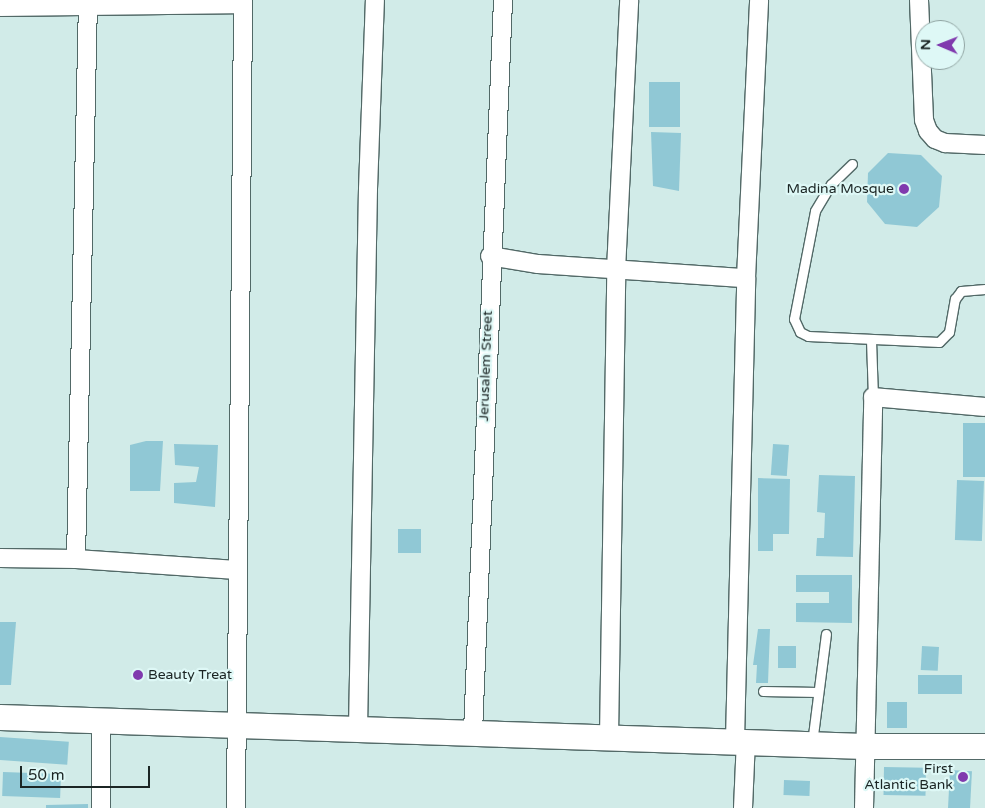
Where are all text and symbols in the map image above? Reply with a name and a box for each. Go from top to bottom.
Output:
north arrow [915,20,965,70]
text: N [917,39,934,51]
place label: Madina Mosque [786,181,894,197]
marker: Madina Mosque [898,183,910,195]
street label: Jerusalem Street [476,310,496,422]
place label: Beauty Treat [148,667,232,683]
marker: Beauty Treat [132,669,144,681]
scale bar [22,756,152,788]
place label: First Atlantic Bank [864,761,953,794]
text: 50 m [28,766,65,784]
marker: First Atlantic Bank [957,771,969,783]

